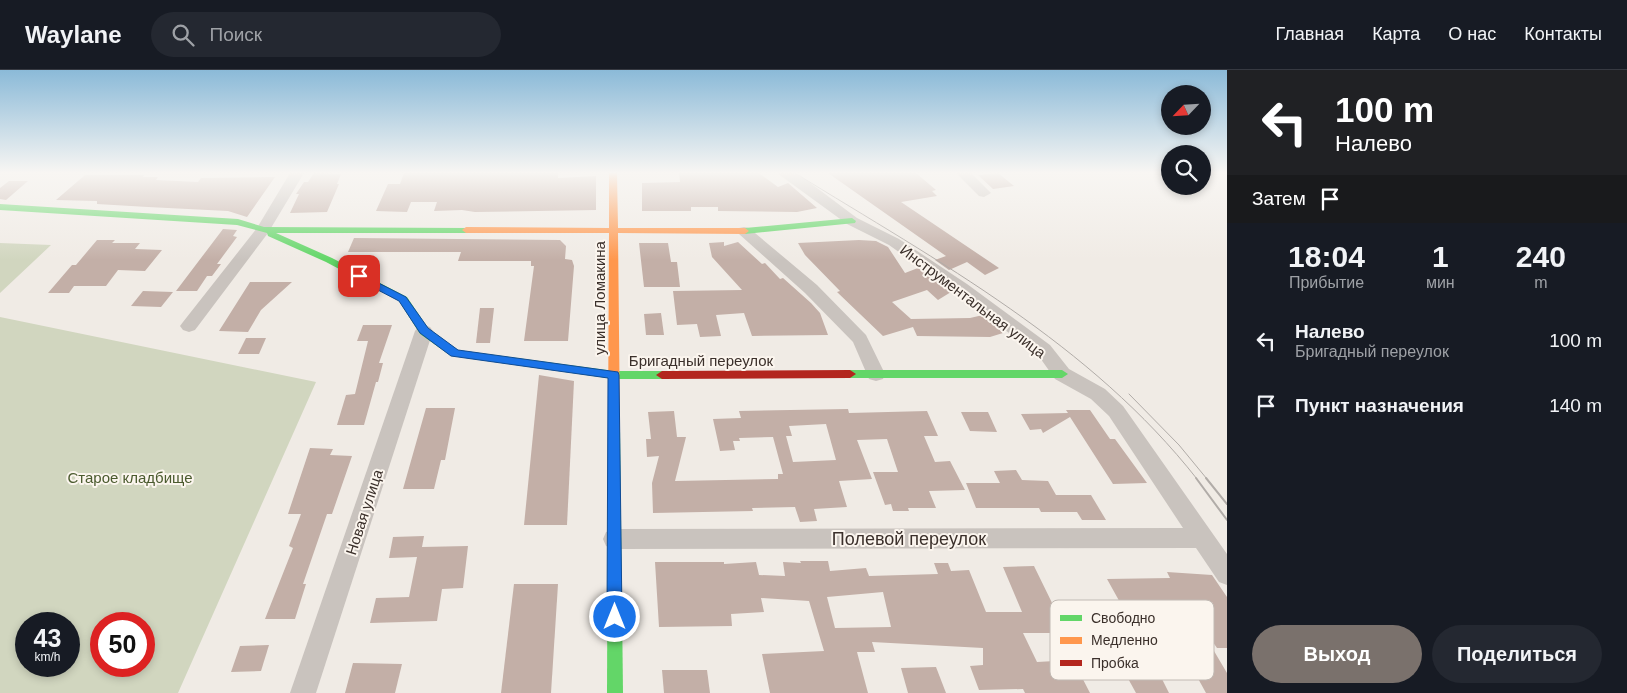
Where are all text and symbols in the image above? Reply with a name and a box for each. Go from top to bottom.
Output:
search box [151,12,501,57]
text: Waylane [25,21,121,48]
icon: search [169,21,197,49]
text: Поиск [209,24,262,45]
text: Главная [1276,24,1344,44]
text: Карта [1372,24,1420,44]
text: О нас [1448,24,1496,44]
text: Контакты [1524,24,1602,44]
north arrow [1161,85,1211,135]
map controls [1161,85,1211,195]
icon: left [1252,90,1317,155]
text: 100 m [1335,90,1434,129]
text: Налево [1335,131,1412,156]
button: search [1161,145,1211,195]
icon: arrive [1316,185,1344,213]
text: Затем [1252,188,1306,209]
street label: улица Ломакина [591,240,608,355]
text: 18:04 [1288,240,1365,273]
text: 1 [1432,240,1449,273]
text: 240 [1516,240,1566,273]
street label: Инструментальная улица [897,241,1050,362]
pin [338,255,380,297]
icon: arrive [345,262,373,290]
text: Прибытие [1289,274,1364,291]
text: мин [1426,274,1455,291]
text: m [1534,274,1547,291]
text: Налево [1295,321,1365,342]
icon: left [1252,327,1280,355]
text: 100 m [1549,330,1602,351]
text: Бригадный переулок [1295,343,1449,360]
street label: Бригадный переулок [629,352,774,369]
icon: arrive [1252,392,1280,420]
text: Пункт назначения [1295,395,1464,416]
text: 140 m [1549,395,1602,416]
street label: Новая улица [342,467,386,557]
park label: Старое кладбище [67,469,193,486]
street label: Полевой переулок [832,529,986,549]
position arrow [588,590,640,642]
legend [1050,600,1214,680]
text: Свободно [1091,610,1156,626]
speed limit sign: 50 [90,612,155,677]
text: 43 [34,624,61,652]
button: Выход [1252,625,1422,683]
button: Поделиться [1432,625,1602,683]
text: Медленно [1091,632,1158,648]
text: km/h [34,650,61,664]
text: Пробка [1091,655,1139,671]

